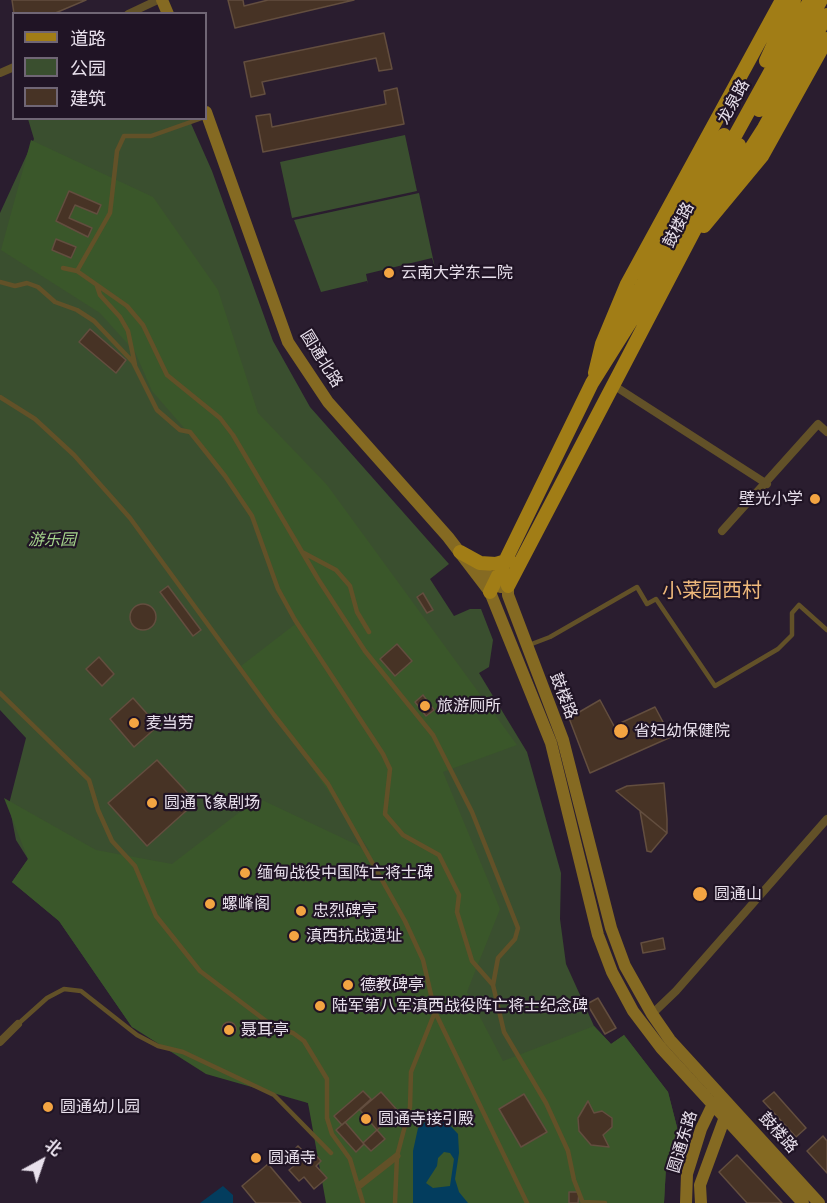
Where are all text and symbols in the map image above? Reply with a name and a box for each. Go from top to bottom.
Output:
legend [12,12,207,120]
text: 道路 [70,27,106,50]
text: 公园 [70,57,106,80]
street label: 龙泉路 [714,76,754,128]
text: 建筑 [70,87,106,110]
street label: 鼓楼路 [660,199,698,251]
place label: 云南大学东二院 [401,263,513,283]
marker: 云南大学东二院 [382,266,396,280]
street label: 圆通北路 [296,327,346,391]
place label: 壁光小学 [739,489,803,509]
marker: 壁光小学 [808,492,822,506]
park label: 游乐园 [28,530,76,550]
district label: 小菜园西村 [662,579,762,603]
street label: 鼓楼路 [545,670,581,722]
place label: 旅游厕所 [437,696,501,716]
marker: 旅游厕所 [418,699,432,713]
place label: 麦当劳 [146,713,194,733]
marker: 麦当劳 [127,716,141,730]
place label: 省妇幼保健院 [634,721,730,741]
marker: 省妇幼保健院 [612,722,630,740]
place label: 圆通飞象剧场 [164,793,260,813]
marker: 圆通飞象剧场 [145,796,159,810]
place label: 缅甸战役中国阵亡将士碑 [257,863,433,883]
marker: 缅甸战役中国阵亡将士碑 [238,866,252,880]
place label: 圆通山 [714,884,762,904]
marker: 圆通山 [691,885,709,903]
place label: 螺峰阁 [222,894,270,914]
marker: 螺峰阁 [203,897,217,911]
place label: 忠烈碑亭 [313,901,377,921]
marker: 忠烈碑亭 [294,904,308,918]
place label: 滇西抗战遗址 [306,926,402,946]
marker: 滇西抗战遗址 [287,929,301,943]
place label: 德教碑亭 [360,975,424,995]
marker: 德教碑亭 [341,978,355,992]
place label: 陆军第八军滇西战役阵亡将士纪念碑 [332,996,588,1016]
marker: 陆军第八军滇西战役阵亡将士纪念碑 [313,999,327,1013]
place label: 聂耳亭 [241,1020,289,1040]
marker: 聂耳亭 [222,1023,236,1037]
place label: 圆通幼儿园 [60,1097,140,1117]
marker: 圆通幼儿园 [41,1100,55,1114]
place label: 圆通寺接引殿 [378,1109,474,1129]
street label: 圆通东路 [664,1109,702,1175]
street label: 鼓楼路 [755,1109,801,1157]
marker: 圆通寺接引殿 [359,1112,373,1126]
north arrow [12,1131,72,1191]
text: 北 [41,1134,66,1160]
place label: 圆通寺 [268,1148,316,1168]
marker: 圆通寺 [249,1151,263,1165]

